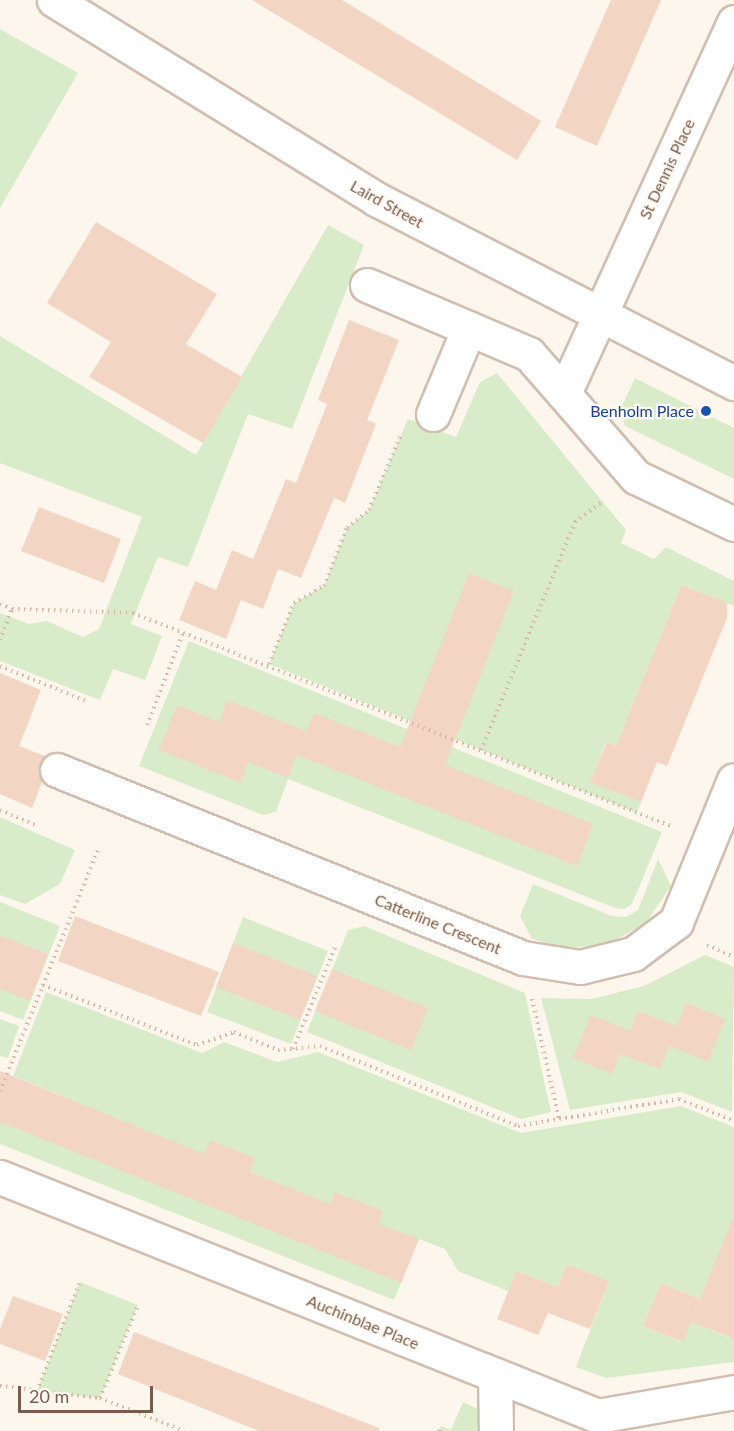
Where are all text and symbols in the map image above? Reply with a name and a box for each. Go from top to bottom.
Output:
street label: St Dennis Place [635,116,699,222]
street label: Laird Street [347,176,427,232]
place label: Benholm Place [590,401,694,421]
marker: Benholm Place [699,404,713,418]
street label: Catterline Crescent [372,890,504,958]
street label: Auchinblae Place [304,1291,422,1353]
scale bar [21,1374,156,1412]
text: 20 m [29,1385,69,1407]

